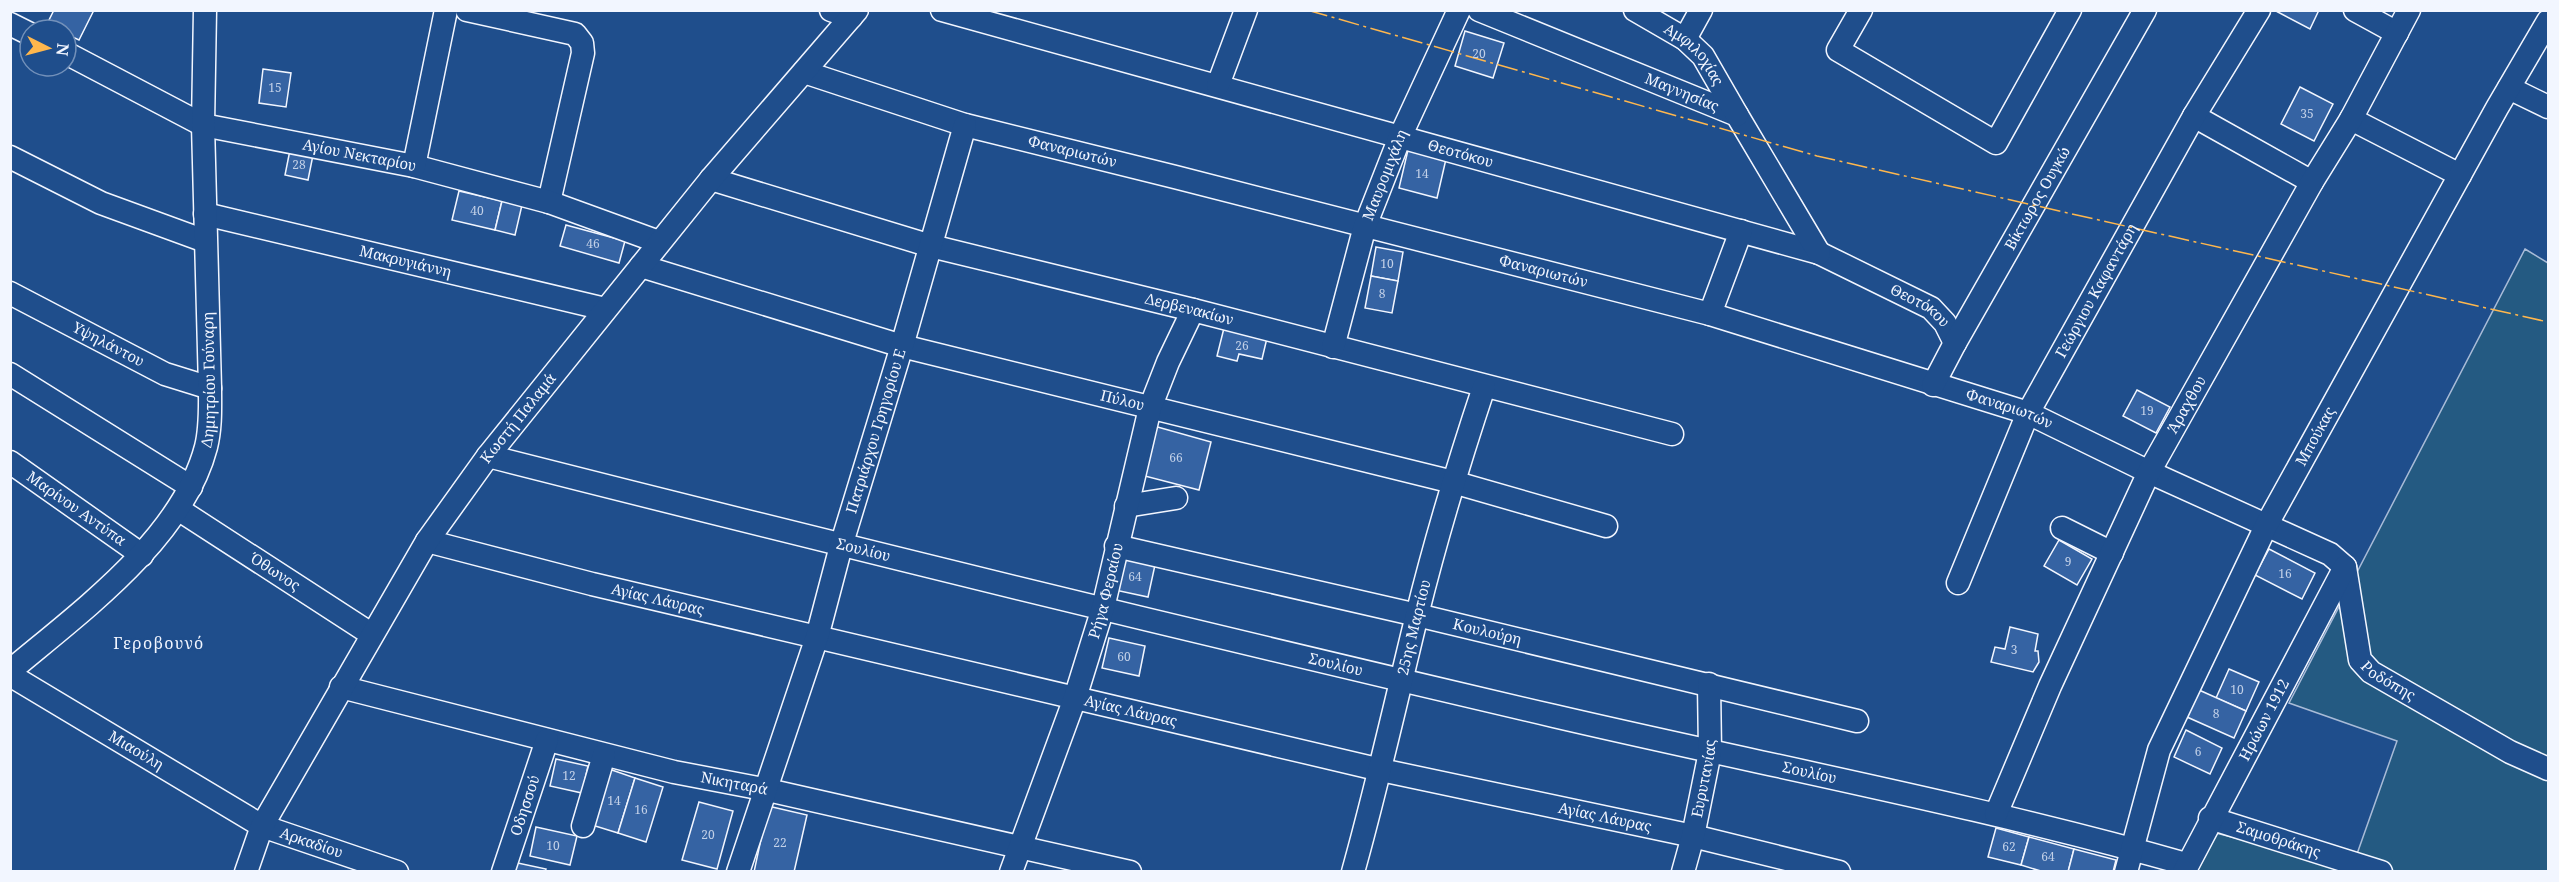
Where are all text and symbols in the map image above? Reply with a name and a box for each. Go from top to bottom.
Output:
north arrow [18,18,78,78]
street label: Αμφιλοχίας [1661,18,1729,89]
text: N [51,42,75,57]
house number: 20 [1472,45,1486,62]
street label: Μαγνησίας [1642,68,1722,116]
house number: 15 [268,79,282,96]
house number: 35 [2300,105,2314,122]
street label: Μαυρομιχάλη [1357,126,1411,223]
street label: Φαναριωτών [1026,130,1119,171]
street label: Αγίου Νεκταρίου [301,134,418,175]
street label: Θεοτόκου [1426,134,1496,171]
street label: Βίκτωρος Ουγκώ [1999,142,2074,253]
house number: 28 [292,156,306,173]
house number: 14 [1415,165,1429,182]
house number: 40 [470,202,484,219]
street label: Γεώργιου Καφαντάρη [2050,219,2141,361]
house number: 46 [586,235,600,252]
street label: Μακρυγιάννη [358,240,454,281]
street label: Φαναριωτών [1497,249,1590,291]
house number: 10 [1380,255,1394,272]
street label: Θεοτόκου [1887,279,1955,331]
house number: 8 [1379,285,1386,302]
street label: Δερβενακίων [1143,288,1236,329]
street label: Δημητρίου Γούναρη [195,312,219,449]
street label: Υψηλάντου [69,316,148,371]
house number: 26 [1235,337,1249,354]
street label: Πατριάρχου Γρηγορίου Ε [841,346,910,516]
street label: Κωστή Παλαμά [475,368,560,467]
street label: Άραχθου [2162,372,2210,436]
street label: Φαναριωτών [1964,383,2057,433]
street label: Πύλου [1099,384,1147,414]
house number: 19 [2140,402,2154,419]
street label: Μπούκας [2290,403,2339,469]
house number: 66 [1169,449,1183,466]
street label: Μαρίνου Αντύπα [23,466,131,550]
street label: Σουλίου [835,533,893,565]
street label: Ρήγα Φεραίου [1083,541,1127,641]
street label: Όθωνος [246,547,305,595]
house number: 9 [2065,553,2071,570]
house number: 16 [2278,565,2292,582]
house number: 64 [1128,568,1142,585]
street label: 25ης Μαρτίου [1392,577,1435,677]
street label: Αγίας Λάυρας [609,578,706,619]
street label: Κουλούρη [1451,613,1524,649]
district label: Γεροβουνό [113,632,205,654]
house number: 3 [2011,641,2018,658]
house number: 60 [1117,648,1131,665]
street label: Σουλίου [1307,648,1365,680]
street label: Ροδόπης [2357,656,2419,705]
street label: Ηρώων 1912 [2234,675,2293,764]
house number: 10 [2230,681,2244,698]
street label: Αγίας Λάυρας [1083,689,1179,731]
house number: 8 [2213,705,2220,722]
street label: Μιαούλη [105,725,168,774]
street label: Ευρυτανίας [1686,739,1719,819]
house number: 6 [2195,743,2202,760]
street label: Σουλίου [1781,756,1839,787]
street label: Νικηταρά [699,766,770,799]
house number: 12 [562,767,576,784]
street label: Οδησσού [505,772,544,838]
house number: 14 [607,792,621,809]
street label: Αγίας Λάυρας [1557,797,1654,836]
house number: 16 [634,801,648,818]
street label: Σαμοθράκης [2234,816,2324,861]
street label: Αρκαδίου [278,822,346,862]
house number: 20 [701,826,715,843]
house number: 22 [773,834,787,851]
house number: 10 [546,837,560,854]
house number: 62 [2002,838,2016,855]
house number: 64 [2041,848,2055,865]

